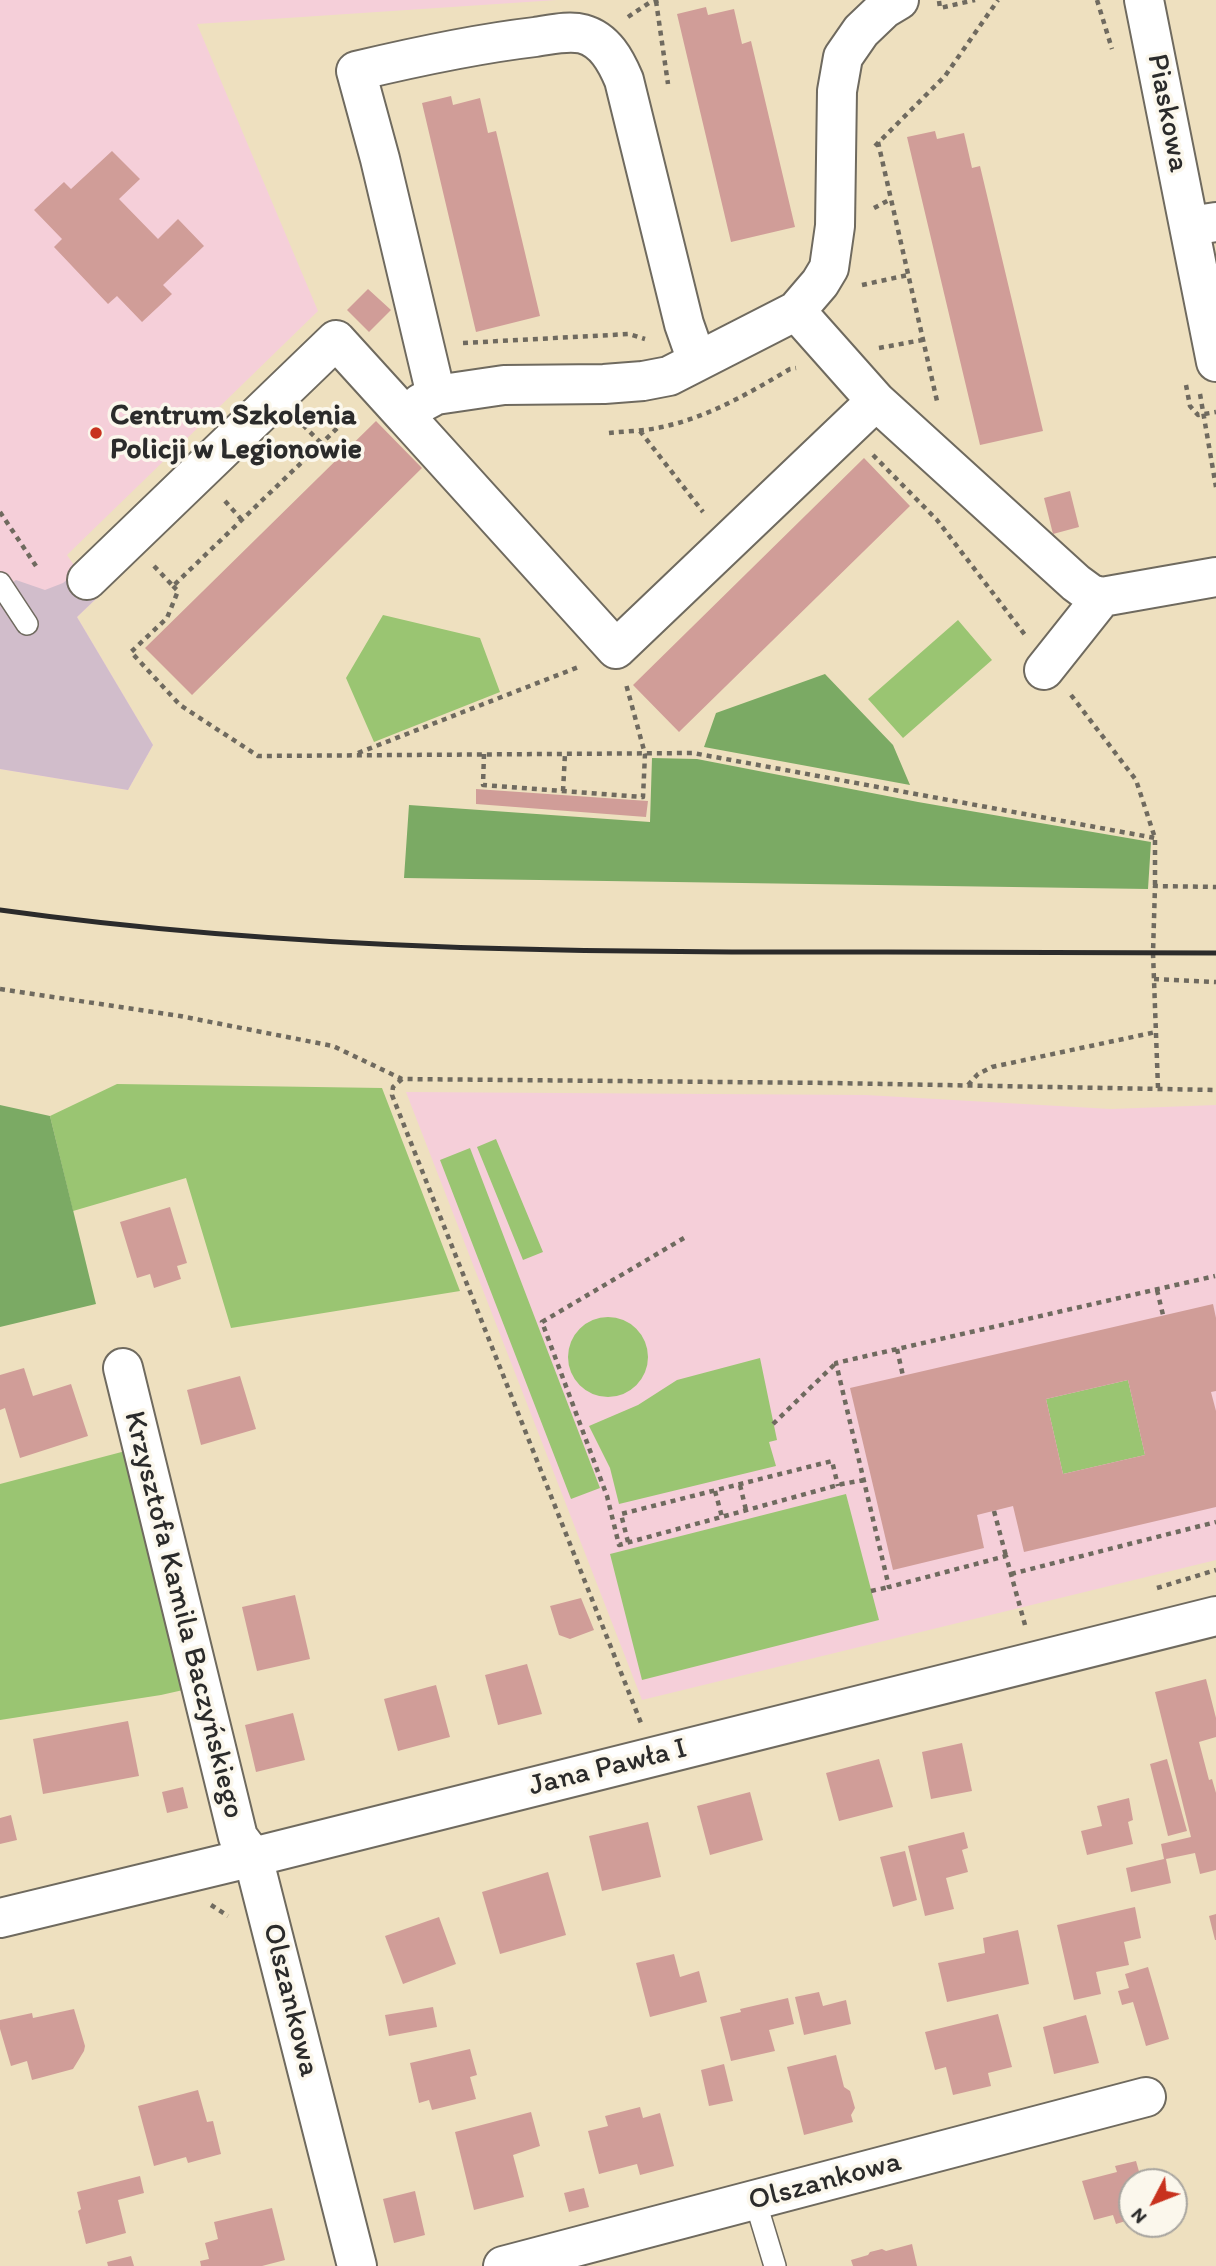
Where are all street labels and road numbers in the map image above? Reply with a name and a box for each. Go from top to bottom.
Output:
street label: Piaskowa [1138,51,1196,175]
street label: Krzysztofa Kamila Baczyńskiego [115,1408,251,1822]
street label: Jana Pawła I [525,1731,691,1805]
street label: Olszankowa [254,1920,326,2080]
street label: Olszankowa [745,2144,905,2220]

